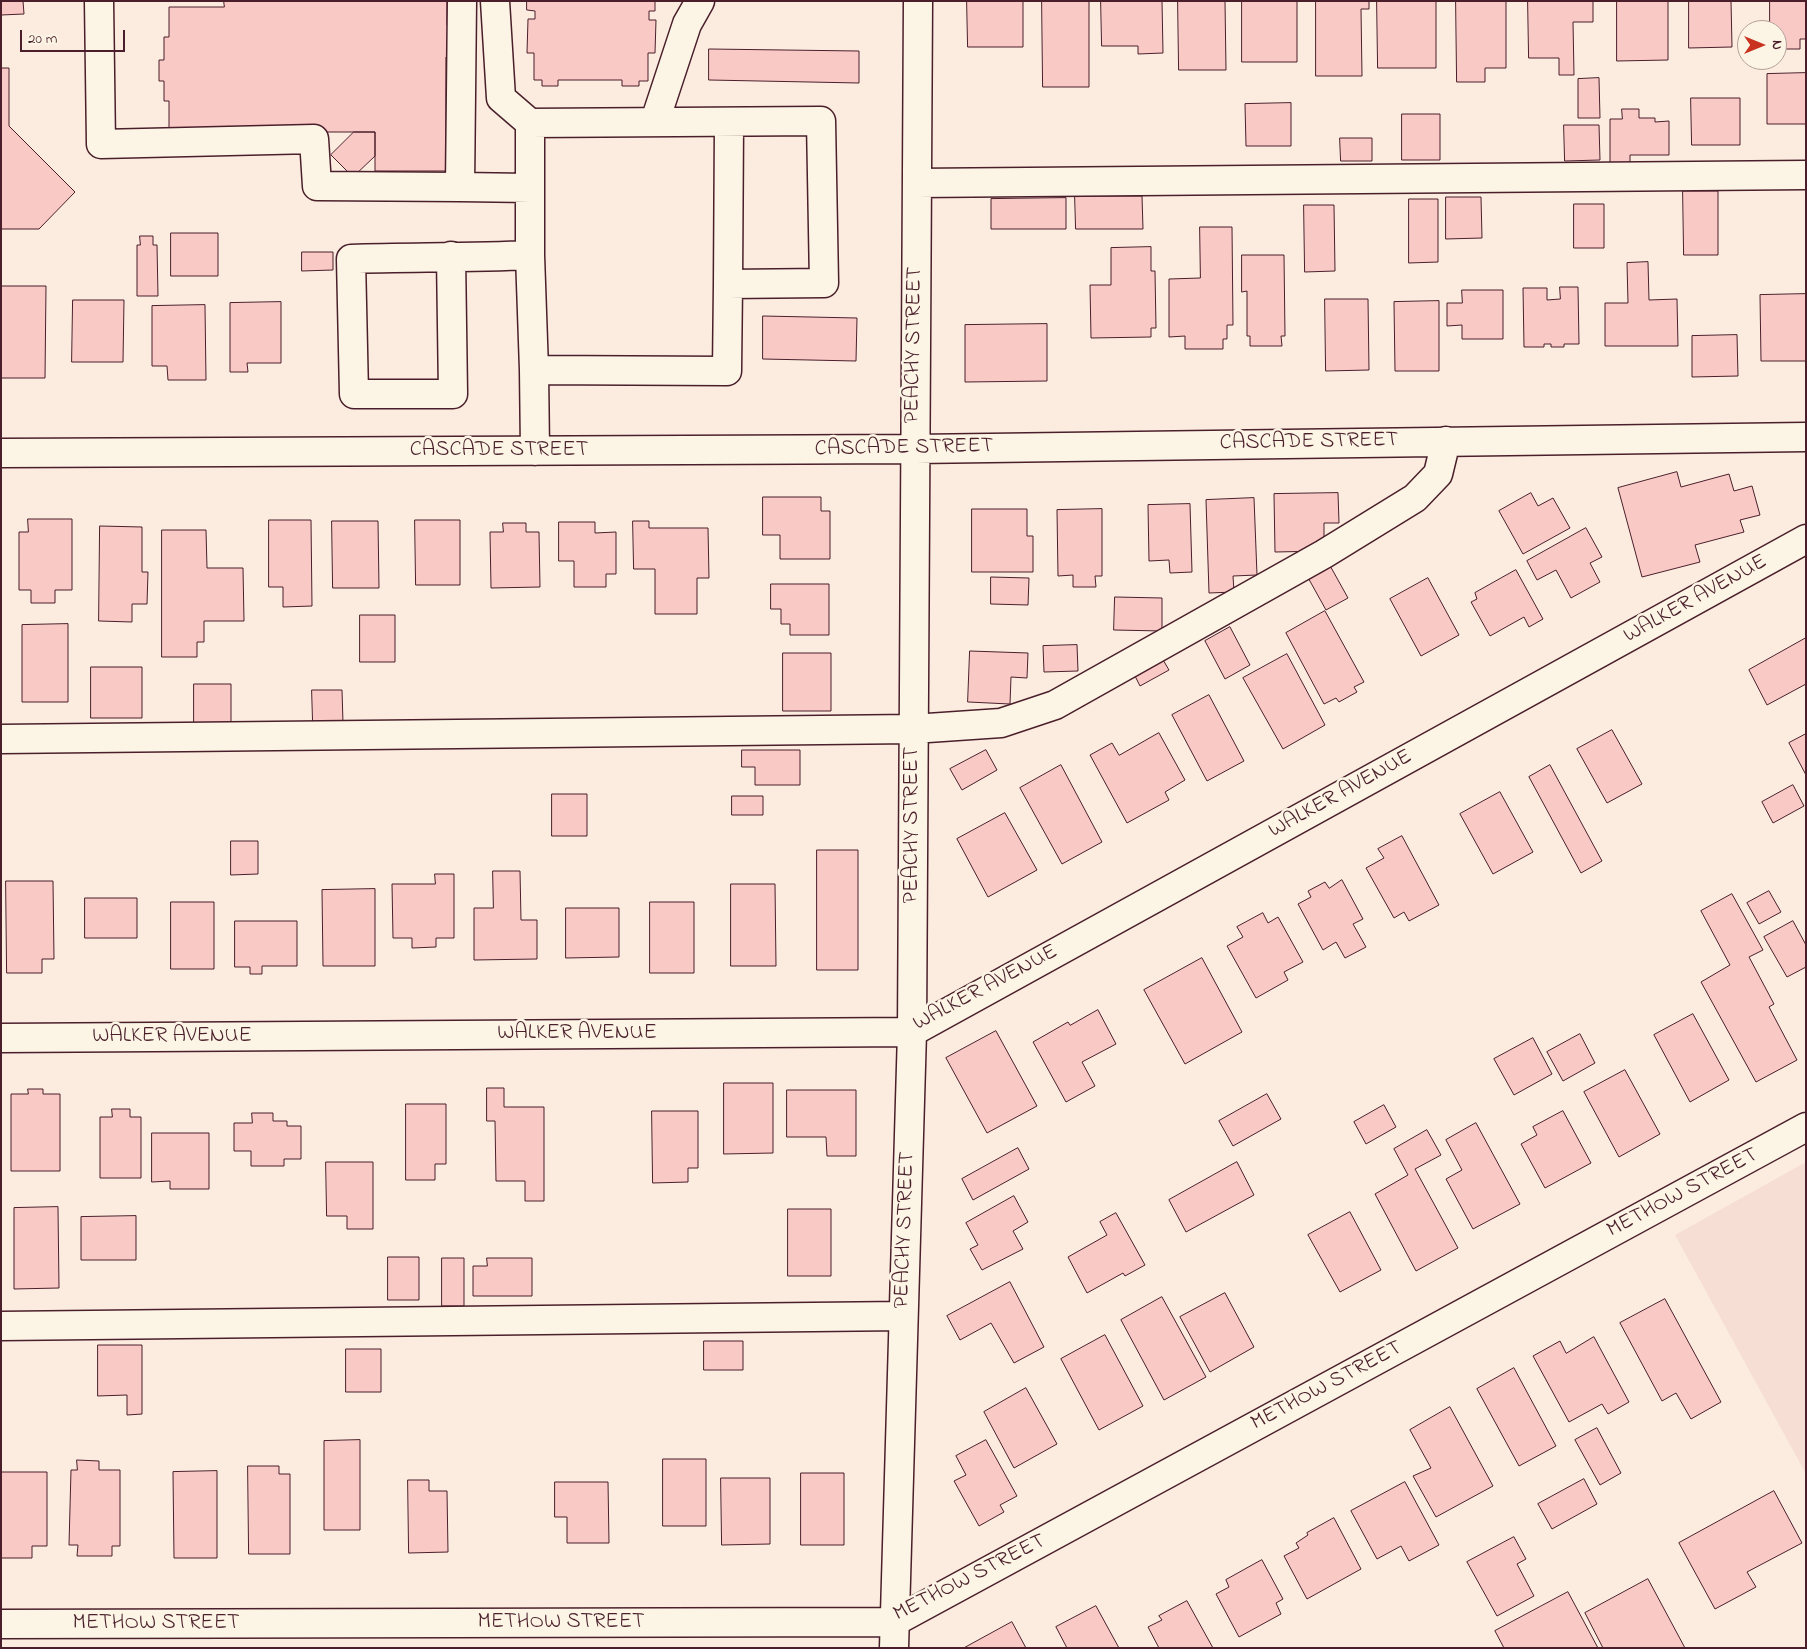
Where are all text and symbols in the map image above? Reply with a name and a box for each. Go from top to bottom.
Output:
scale bar [22,20,128,52]
north arrow [1737,20,1787,70]
text: 20 m [28,28,57,50]
text: N [1766,40,1787,50]
street label: PEACHY STREET [900,266,930,424]
street label: CASCADE STREET [1220,428,1398,458]
street label: CASCADE STREET [815,434,993,464]
street label: CASCADE STREET [410,438,588,464]
street label: WALKER AVENUE [1620,550,1772,650]
street label: WALKER AVENUE [1265,745,1417,845]
street label: PEACHY STREET [900,747,926,903]
street label: WALKER AVENUE [909,940,1063,1038]
street label: WALKER AVENUE [497,1021,657,1047]
street label: WALKER AVENUE [92,1024,252,1050]
street label: METHOW STREET [1603,1143,1763,1245]
street label: PEACHY STREET [890,1151,922,1309]
street label: METHOW STREET [1247,1336,1407,1438]
street label: METHOW STREET [889,1529,1051,1629]
street label: METHOW STREET [477,1610,645,1636]
street label: METHOW STREET [72,1611,240,1637]

